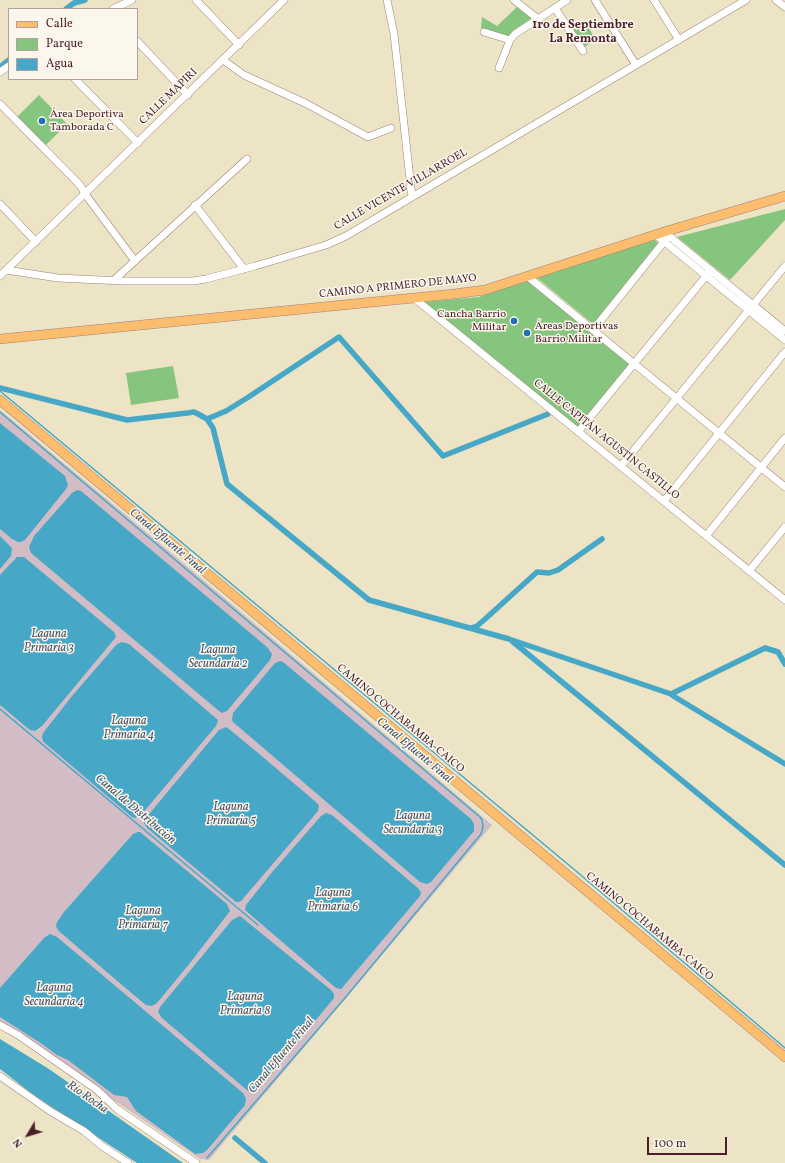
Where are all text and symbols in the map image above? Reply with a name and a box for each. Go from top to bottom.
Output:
legend [8,8,138,80]
text: Calle [46,16,73,32]
district label: 1ro de Septiembre La Remonta [532,19,634,47]
text: Parque [46,36,83,52]
text: Agua [46,56,73,72]
street label: CALLE MAPIRI [137,66,201,128]
place label: Área Deportiva Tamborada C [50,108,124,134]
marker: Área Deportiva Tamborada C [37,116,47,126]
street label: CALLE VICENTE VILLARROEL [332,146,470,234]
street label: CAMINO A PRIMERO DE MAYO [319,272,477,302]
place label: Cancha Barrio Militar [437,308,506,334]
marker: Cancha Barrio Militar [509,316,519,326]
place label: Áreas Deportivas Barrio Militar [535,320,618,346]
marker: Áreas Deportivas Barrio Militar [522,328,532,338]
street label: CALLE CAPITÁN AGUSTÍN CASTILLO [530,377,682,503]
water label: Canal Efluente Final [126,506,208,578]
water label: Laguna Primaria 3 [24,628,74,656]
water label: Laguna Secundaria 2 [188,644,248,672]
street label: CAMINO COCHABAMBA-CAICO [334,662,466,776]
water label: Laguna Primaria 4 [104,715,154,743]
water label: Canal Efluente Final [373,715,455,787]
water label: Canal de Distribución [92,772,178,848]
water label: Laguna Primaria 5 [206,801,256,829]
water label: Laguna Secundaria 3 [383,810,443,838]
street label: CAMINO COCHABAMBA-CAICO [583,870,715,984]
water label: Laguna Primaria 6 [308,887,358,915]
water label: Laguna Primaria 7 [118,905,168,933]
water label: Laguna Secundaria 4 [24,982,84,1010]
water label: Laguna Primaria 8 [220,991,270,1019]
water label: Canal Efluente Final [246,1015,318,1097]
water label: Río Rocha [64,1079,110,1117]
north arrow [8,1115,48,1155]
scale bar [649,1129,729,1155]
text: N [10,1135,27,1150]
text: 100 m [654,1136,686,1152]

